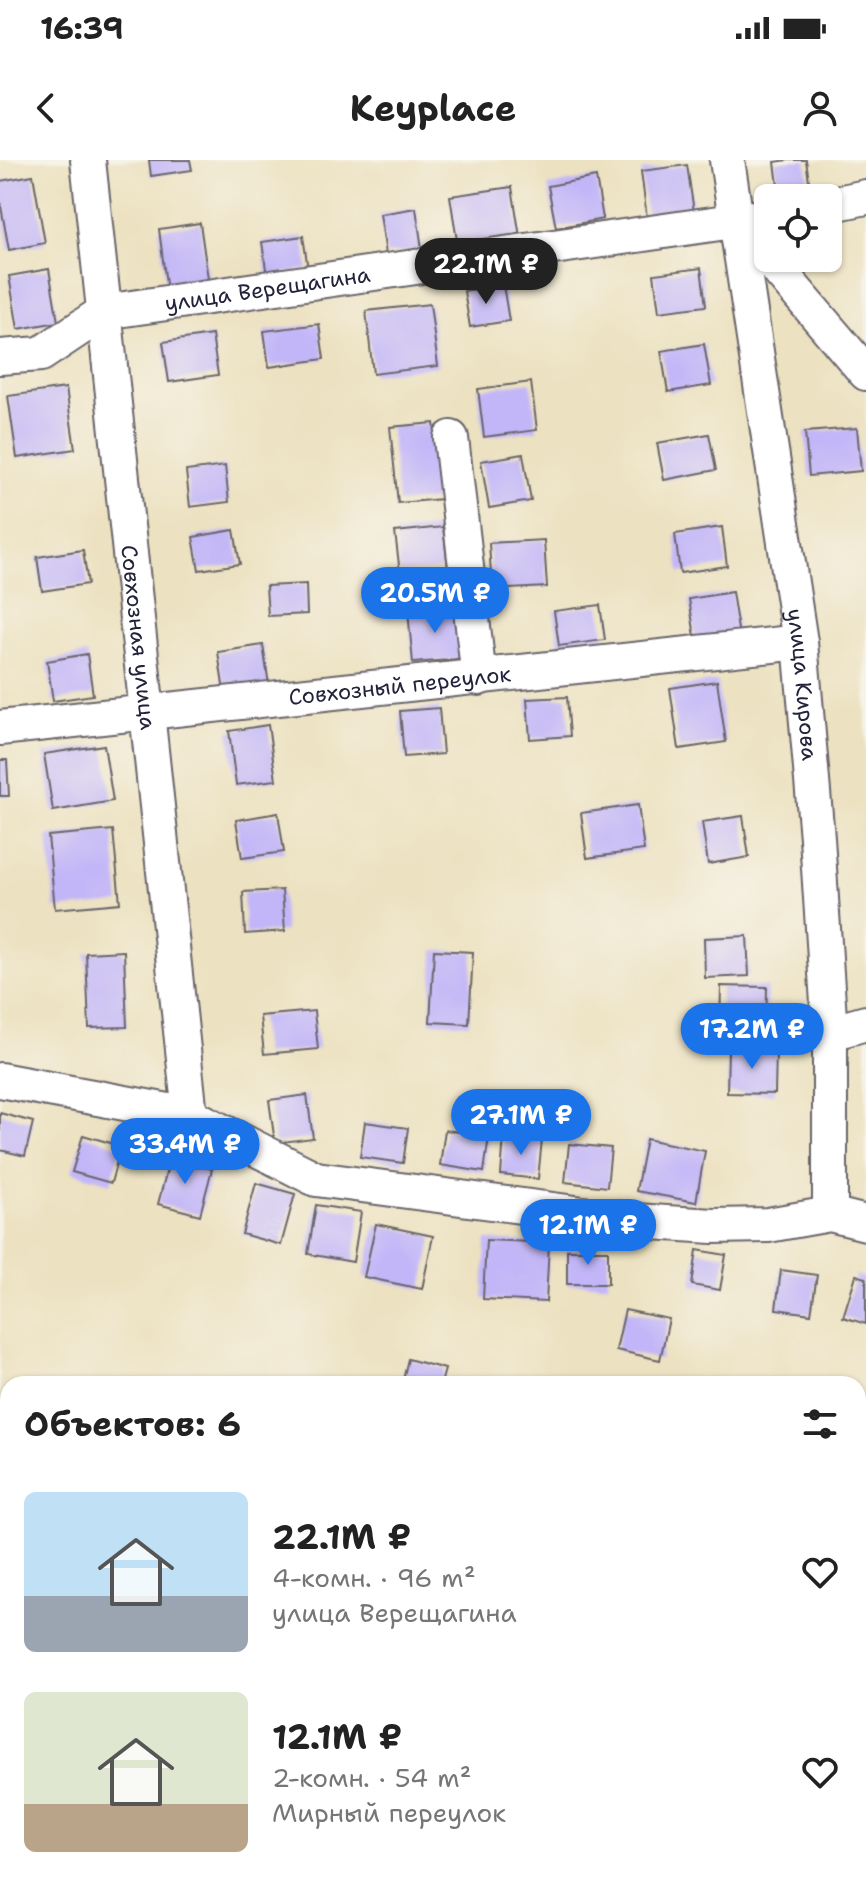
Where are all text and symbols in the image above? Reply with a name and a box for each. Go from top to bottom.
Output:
text: 16:39 [40,8,123,49]
text: Keyplace [350,84,516,133]
icon: back [24,86,68,130]
icon: person [798,86,842,130]
map controls [754,184,842,272]
button: locate [754,184,842,272]
pin: 22.1M ₽ [412,238,560,306]
text: 22.1M ₽ [433,246,539,281]
street label: улица Верещагина [163,260,372,318]
street label: Совхозная улица [114,543,163,732]
pin: 20.5M ₽ [361,567,509,635]
text: 20.5M ₽ [379,575,491,610]
street label: улица Кирова [780,606,824,762]
street label: Совхозный переулок [287,659,513,712]
pin: 17.2M ₽ [678,1003,826,1071]
text: 17.2M ₽ [699,1011,805,1046]
pin: 27.1M ₽ [447,1089,595,1157]
text: 27.1M ₽ [469,1097,573,1132]
pin: 33.4M ₽ [111,1118,259,1186]
text: 33.4M ₽ [129,1126,241,1161]
pin: 12.1M ₽ [514,1199,662,1267]
text: 12.1M ₽ [538,1207,638,1242]
text: Объектов: 6 [24,1401,241,1447]
icon: filters [798,1402,842,1446]
text: 22.1M ₽ [272,1514,411,1560]
icon: home [88,1524,184,1620]
icon: heart [798,1550,842,1594]
text: 4-комн. · 96 m² [272,1560,476,1595]
text: улица Верещагина [272,1595,517,1630]
text: 12.1M ₽ [272,1714,402,1760]
icon: home [88,1724,184,1820]
icon: heart [798,1750,842,1794]
text: 2-комн. · 54 m² [272,1760,472,1795]
text: Мирный переулок [272,1795,506,1830]

